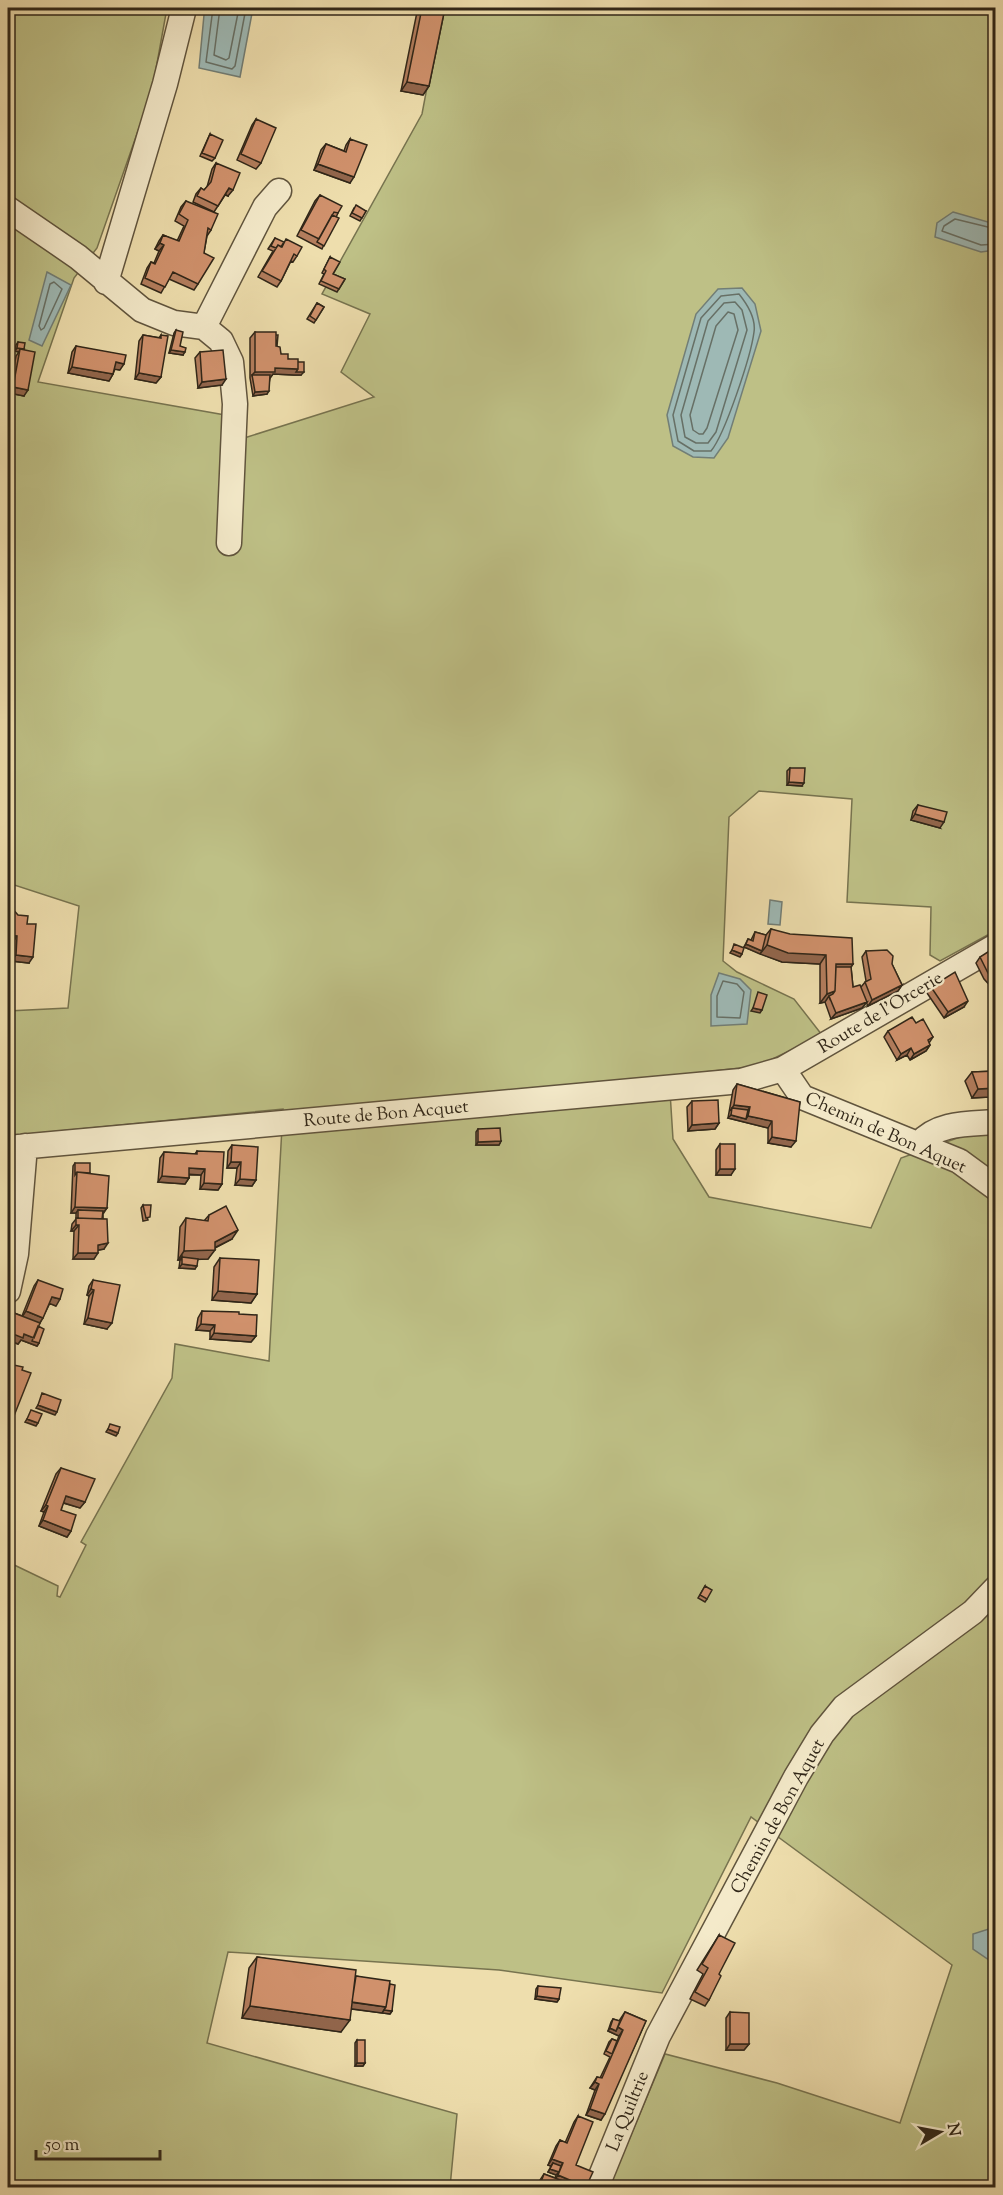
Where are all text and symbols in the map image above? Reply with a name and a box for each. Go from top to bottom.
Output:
street label: Route de l'Orcerie [814,966,948,1061]
street label: Chemin de Bon Aquet [800,1087,970,1181]
street label: Route de Bon Acquet [303,1095,470,1135]
street label: Chemin de Bon Aquet [725,1735,832,1899]
street label: La Quiltrie [601,2068,657,2156]
north arrow [910,2102,970,2162]
text: N [940,2122,965,2138]
scale bar [36,2123,160,2161]
text: 50 m [44,2133,80,2159]

